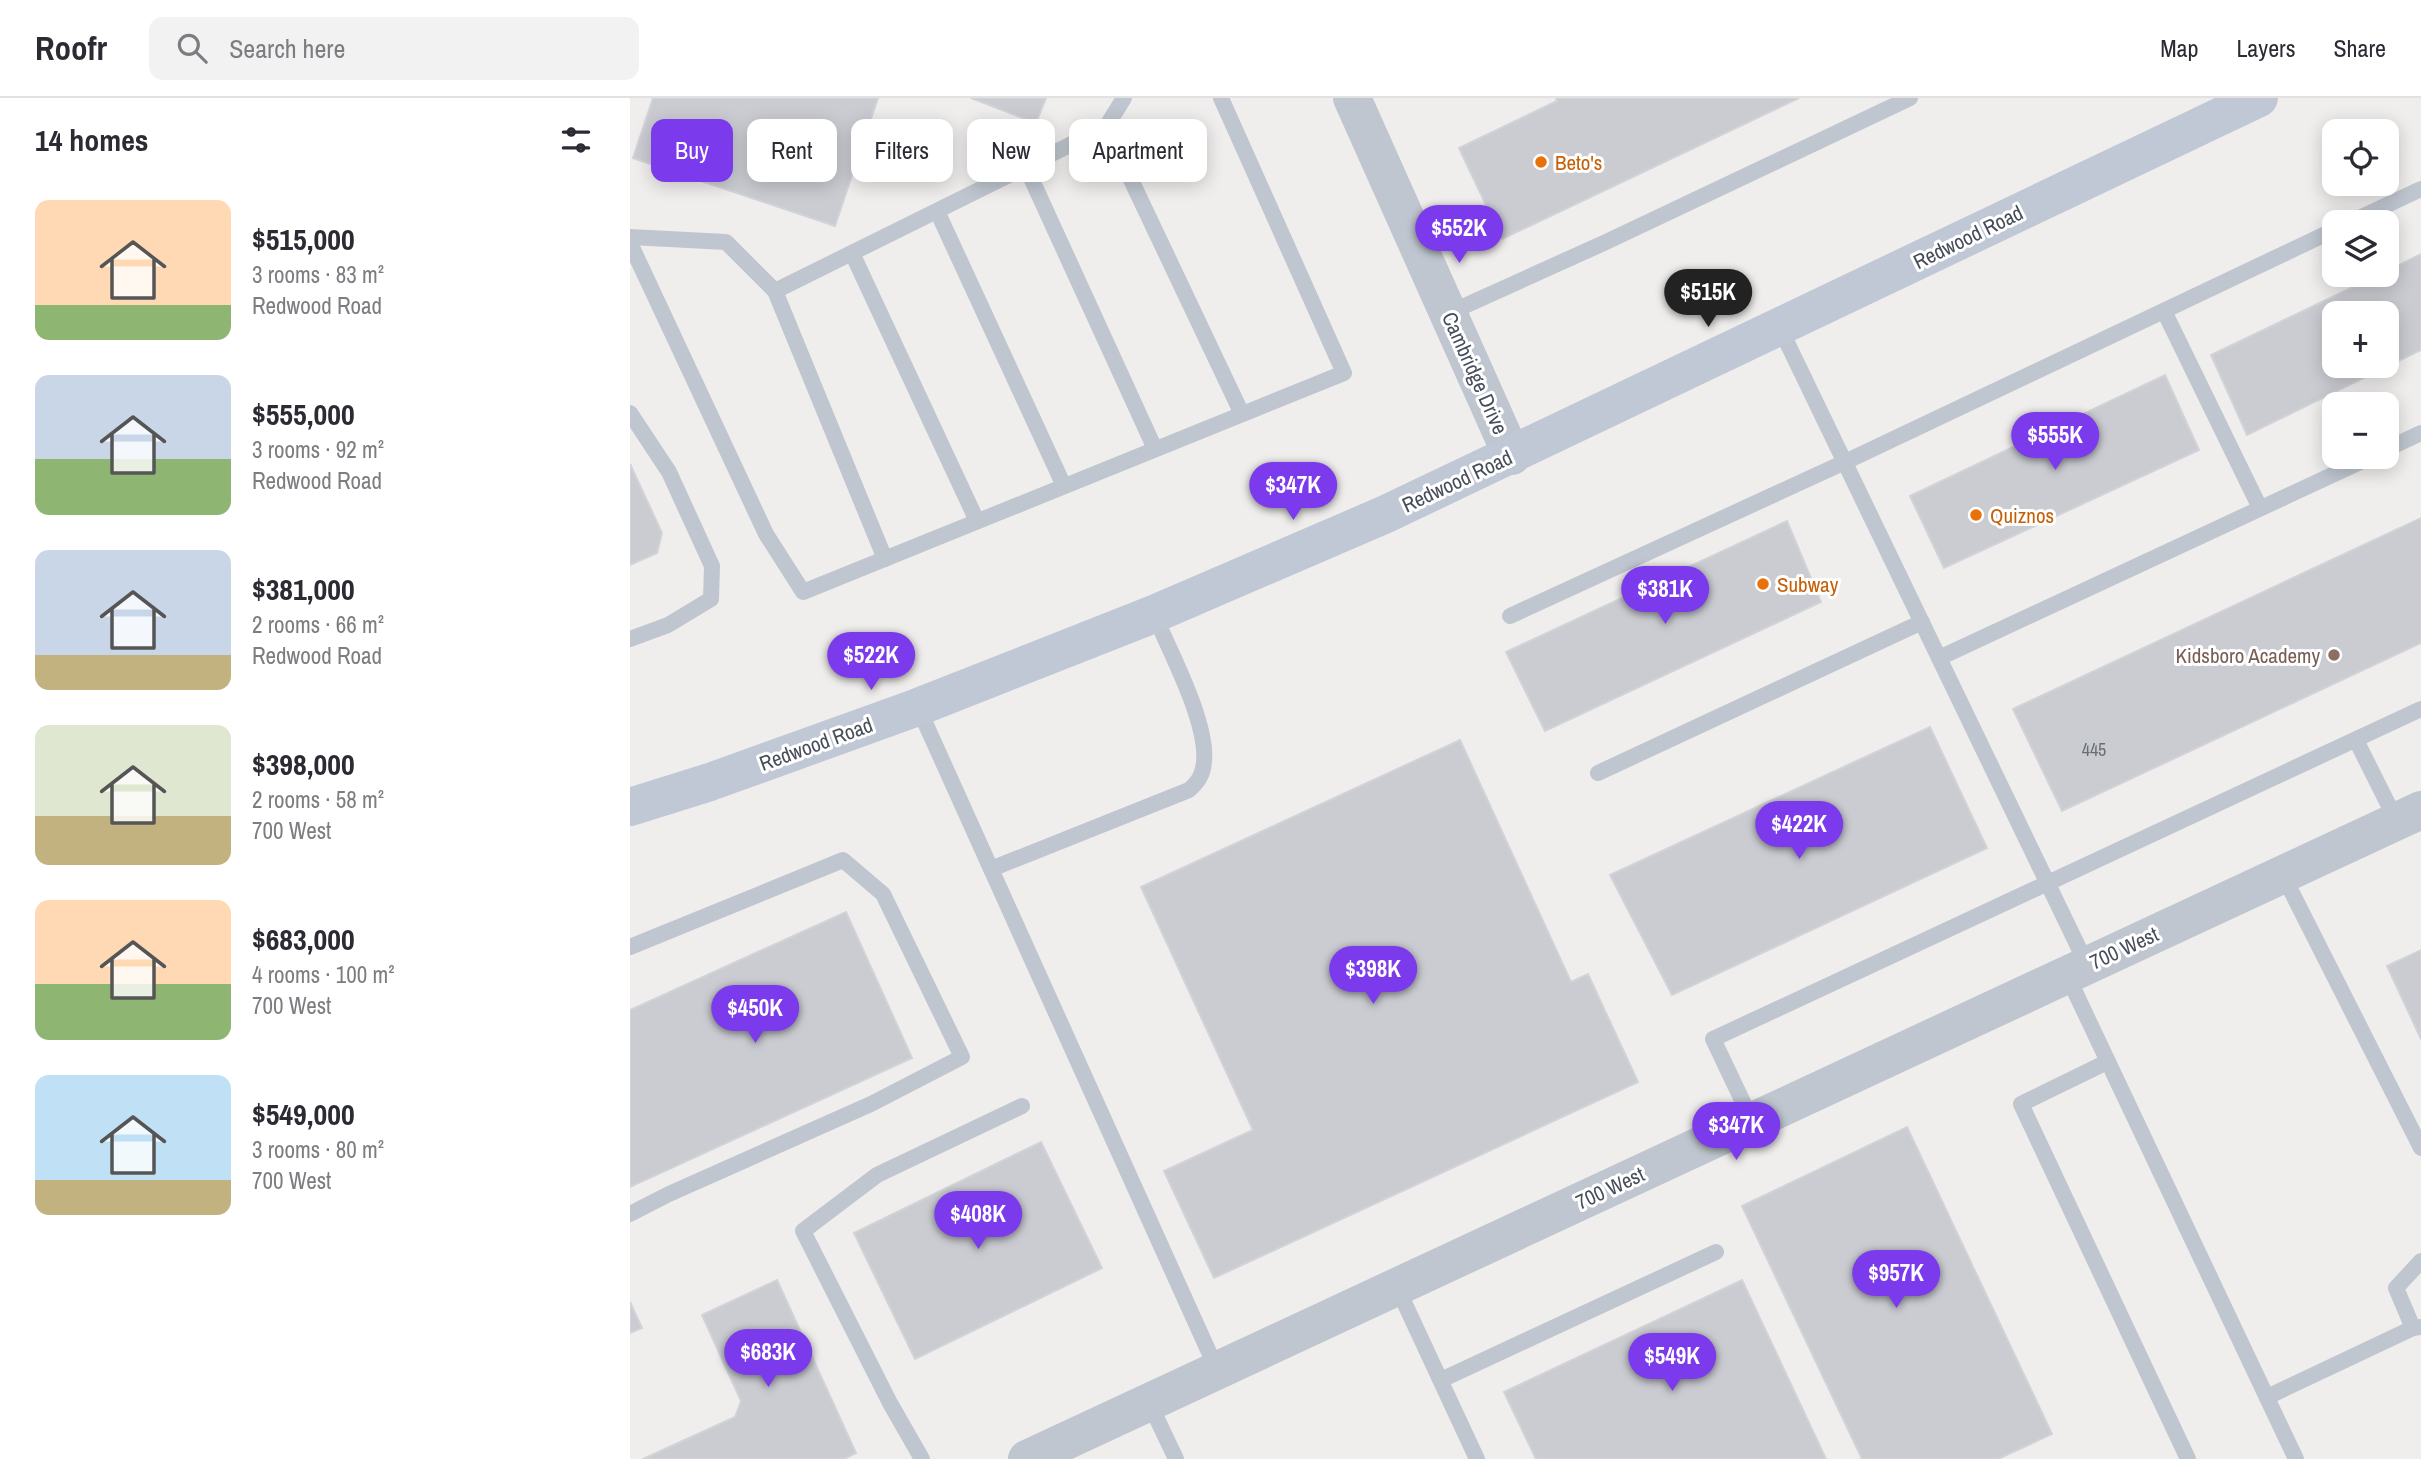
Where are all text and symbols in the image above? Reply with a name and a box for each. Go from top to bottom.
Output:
search box [149,17,639,80]
text: Roofr [35,26,107,70]
icon: search [173,29,211,67]
text: Search here [229,31,345,66]
text: Map [2160,32,2198,64]
text: Layers [2236,32,2295,64]
text: Share [2333,32,2386,64]
chip: Buy [651,119,733,182]
chip: Rent [747,119,837,182]
chip: Filters [851,119,953,182]
chip: New [967,119,1055,182]
chip: Apartment [1069,119,1207,182]
map controls [2322,119,2399,469]
button: locate [2322,119,2399,196]
text: 14 homes [35,120,149,160]
icon: filters [557,121,595,159]
place label: Beto's [1555,148,1602,177]
marker: Beto's [1533,154,1549,170]
street label: Redwood Road [1908,198,2028,276]
pin: $552K [1410,206,1508,265]
button: layers [2322,210,2399,287]
text: $552K [1431,212,1487,243]
text: $515,000 [252,219,355,259]
icon: home [91,228,175,312]
text: 3 rooms · 83 m² [252,259,384,290]
pin: $515K [1659,270,1757,329]
text: $515K [1680,276,1736,307]
text: Redwood Road [252,290,382,321]
button: + [2322,301,2399,378]
street label: Cambridge Drive [1435,307,1515,439]
button: − [2322,392,2399,469]
text: $555,000 [252,394,355,434]
icon: home [91,403,175,487]
pin: $555K [2006,412,2104,472]
text: $555K [2027,419,2083,450]
text: 3 rooms · 92 m² [252,434,384,465]
street label: Redwood Road [1397,443,1517,519]
pin: $347K [1244,462,1342,522]
text: Redwood Road [252,465,382,496]
text: $347K [1265,469,1321,500]
place label: Quiznos [1990,501,2054,530]
marker: Quiznos [1968,507,1984,523]
pin: $381K [1616,566,1714,626]
text: $381,000 [252,569,355,609]
place label: Subway [1777,570,1839,599]
text: $381K [1637,573,1693,604]
marker: Subway [1755,576,1771,592]
icon: home [91,578,175,662]
text: 2 rooms · 66 m² [252,609,384,640]
pin: $522K [822,632,920,692]
text: $522K [843,639,899,670]
text: Redwood Road [252,640,382,671]
place label: Kidsboro Academy [2175,641,2320,670]
marker: Kidsboro Academy [2326,647,2342,663]
street label: Redwood Road [755,710,877,778]
house number: 445 [2082,737,2106,762]
text: $398,000 [252,744,355,784]
icon: home [91,753,175,837]
text: 2 rooms · 58 m² [252,784,384,815]
pin: $422K [1750,802,1848,861]
text: $422K [1771,808,1827,839]
text: 700 West [252,815,331,846]
text: $683,000 [252,919,355,959]
street label: 700 West [2085,919,2163,976]
icon: home [91,928,175,1012]
pin: $398K [1324,946,1422,1006]
text: $398K [1345,953,1401,984]
text: 4 rooms · 100 m² [252,959,395,990]
pin: $450K [706,986,804,1045]
text: 700 West [252,990,331,1021]
text: $450K [727,992,783,1023]
text: $549,000 [252,1094,355,1134]
pin: $347K [1687,1102,1785,1162]
icon: home [91,1103,175,1187]
text: $347K [1708,1109,1764,1140]
text: 3 rooms · 80 m² [252,1134,384,1165]
street label: 700 West [1571,1159,1649,1216]
text: 700 West [252,1165,331,1196]
pin: $408K [929,1192,1027,1251]
text: $408K [950,1198,1006,1229]
pin: $957K [1847,1250,1945,1310]
text: $957K [1868,1257,1924,1288]
pin: $683K [719,1330,817,1389]
pin: $549K [1623,1334,1721,1393]
text: $683K [740,1336,796,1367]
text: $549K [1644,1340,1700,1371]

